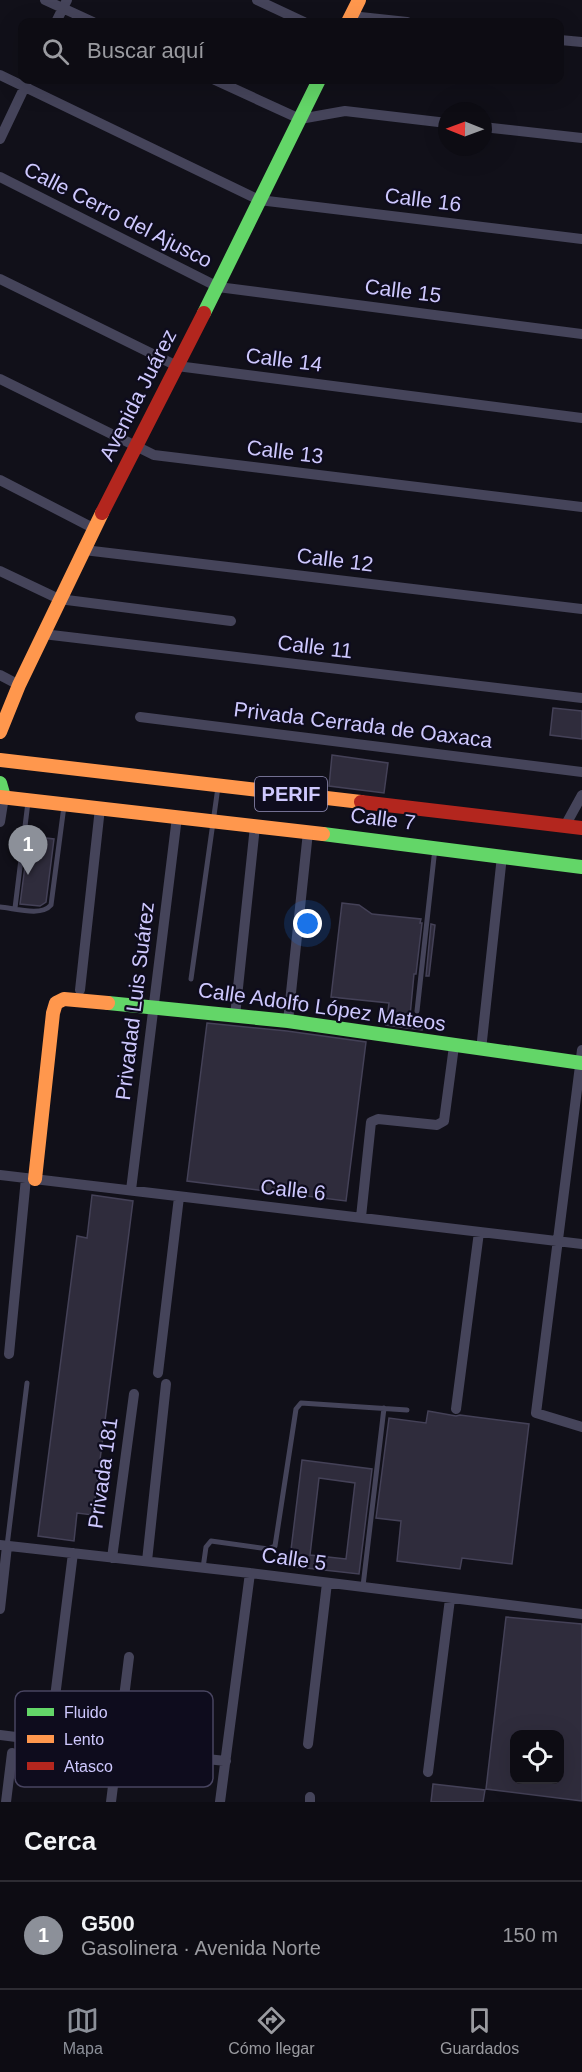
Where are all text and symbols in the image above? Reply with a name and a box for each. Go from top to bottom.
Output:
search box [18,18,564,84]
icon: search [39,35,72,68]
text: Buscar aquí [87,38,204,63]
north arrow [438,102,492,156]
street label: Calle Cerro del Ajusco [20,157,216,272]
street label: Calle 16 [383,183,463,216]
street label: Calle 15 [363,274,443,307]
street label: Avenida Juárez [95,325,181,464]
street label: Calle 14 [244,343,324,376]
street label: Calle 13 [245,435,325,468]
street label: Calle 12 [295,543,375,576]
street label: Calle 11 [276,630,354,663]
street label: Privada Cerrada de Oaxaca [232,697,494,752]
road number: PERIF [255,777,327,811]
street label: Calle 7 [349,803,417,834]
pin: 1 [9,826,48,875]
street label: Privadad Luis Suárez [111,900,158,1101]
your location [293,909,322,938]
street label: Calle Adolfo López Mateos [197,978,447,1035]
street label: Calle 6 [259,1175,327,1204]
street label: Privada 181 [83,1416,122,1530]
street label: Calle 5 [260,1543,328,1574]
legend [15,1691,213,1787]
text: Fluido [64,1704,108,1721]
map controls [510,1730,564,1784]
button: locate [510,1730,564,1784]
text: Lento [64,1731,104,1748]
text: Atasco [64,1758,113,1775]
text: Cerca [24,1826,96,1856]
text: G500 [81,1911,135,1936]
text: 1 [38,1924,49,1946]
text: 150 m [502,1924,558,1946]
text: Gasolinera · Avenida Norte [81,1937,321,1959]
tab: Mapa [63,2004,103,2058]
tab: Cómo llegar [228,2004,315,2058]
tab: Guardados [440,2004,519,2058]

